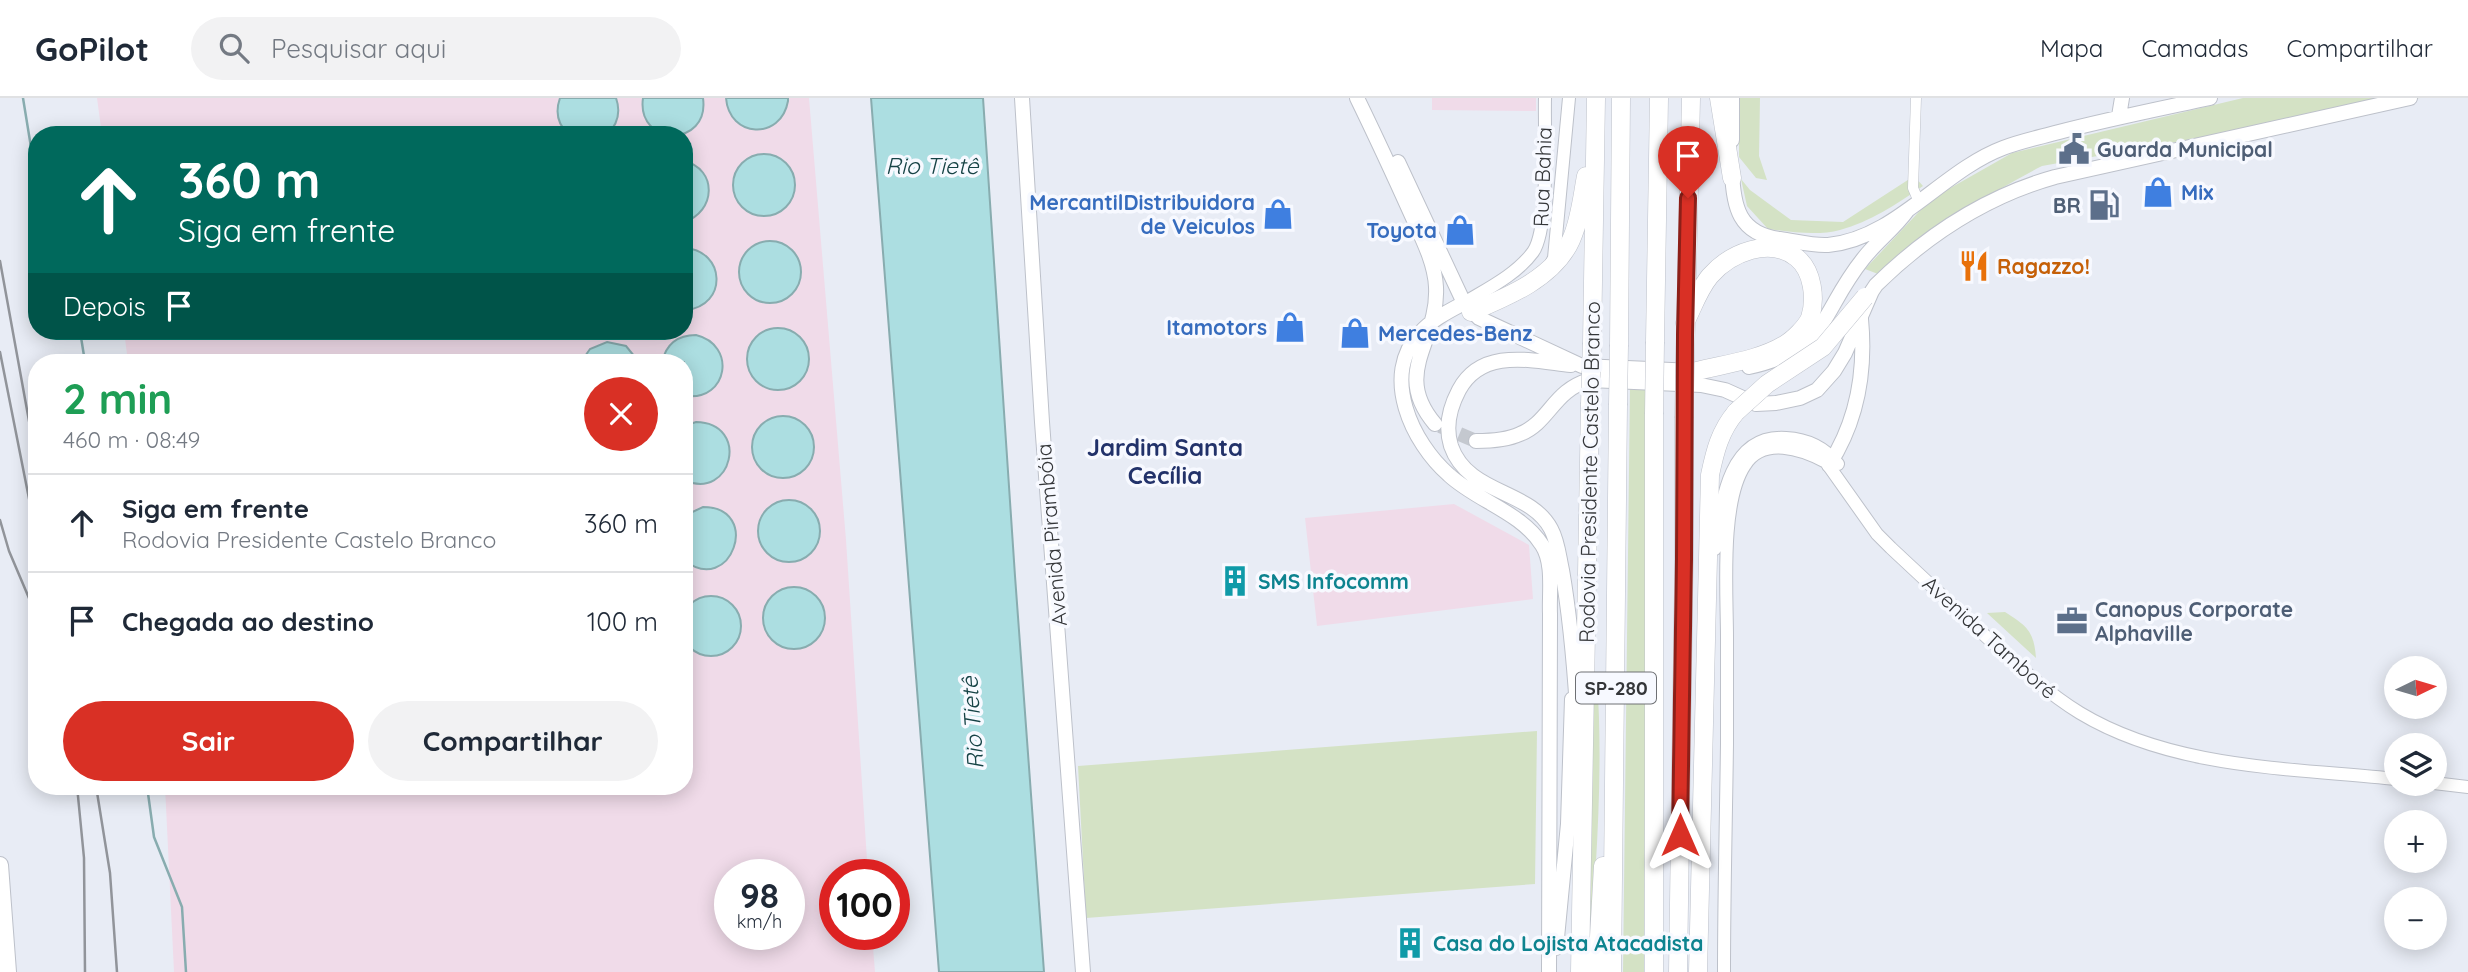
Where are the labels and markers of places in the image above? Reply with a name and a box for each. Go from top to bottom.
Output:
pin [1658,126,1718,198]
public building icon: Guarda Municipal [2057,132,2091,166]
place label: Guarda Municipal [2097,136,2273,162]
shop icon: Mix [2141,175,2175,209]
place label: Mix [2181,179,2213,205]
fuel station icon: BR [2087,188,2121,222]
place label: MercantilDistribuidora de Veiculos [1029,189,1255,239]
place label: BR [2053,192,2081,218]
shop icon: MercantilDistribuidora de Veiculos [1261,197,1295,231]
shop icon: Toyota [1443,213,1477,247]
place label: Toyota [1366,217,1437,243]
restaurant icon: Ragazzo! [1957,249,1991,283]
place label: Ragazzo! [1997,253,2090,279]
shop icon: Itamotors [1273,310,1307,344]
place label: Itamotors [1166,314,1267,340]
shop icon: Mercedes-Benz [1338,316,1372,350]
place label: Mercedes-Benz [1378,320,1532,346]
building icon: SMS Infocomm [1218,564,1252,598]
place label: SMS Infocomm [1258,568,1409,594]
place label: Canopus Corporate Alphaville [2095,596,2293,646]
office icon: Canopus Corporate Alphaville [2055,604,2089,638]
building icon: Casa do Lojista Atacadista [1393,926,1427,960]
place label: Casa do Lojista Atacadista [1433,930,1704,956]

